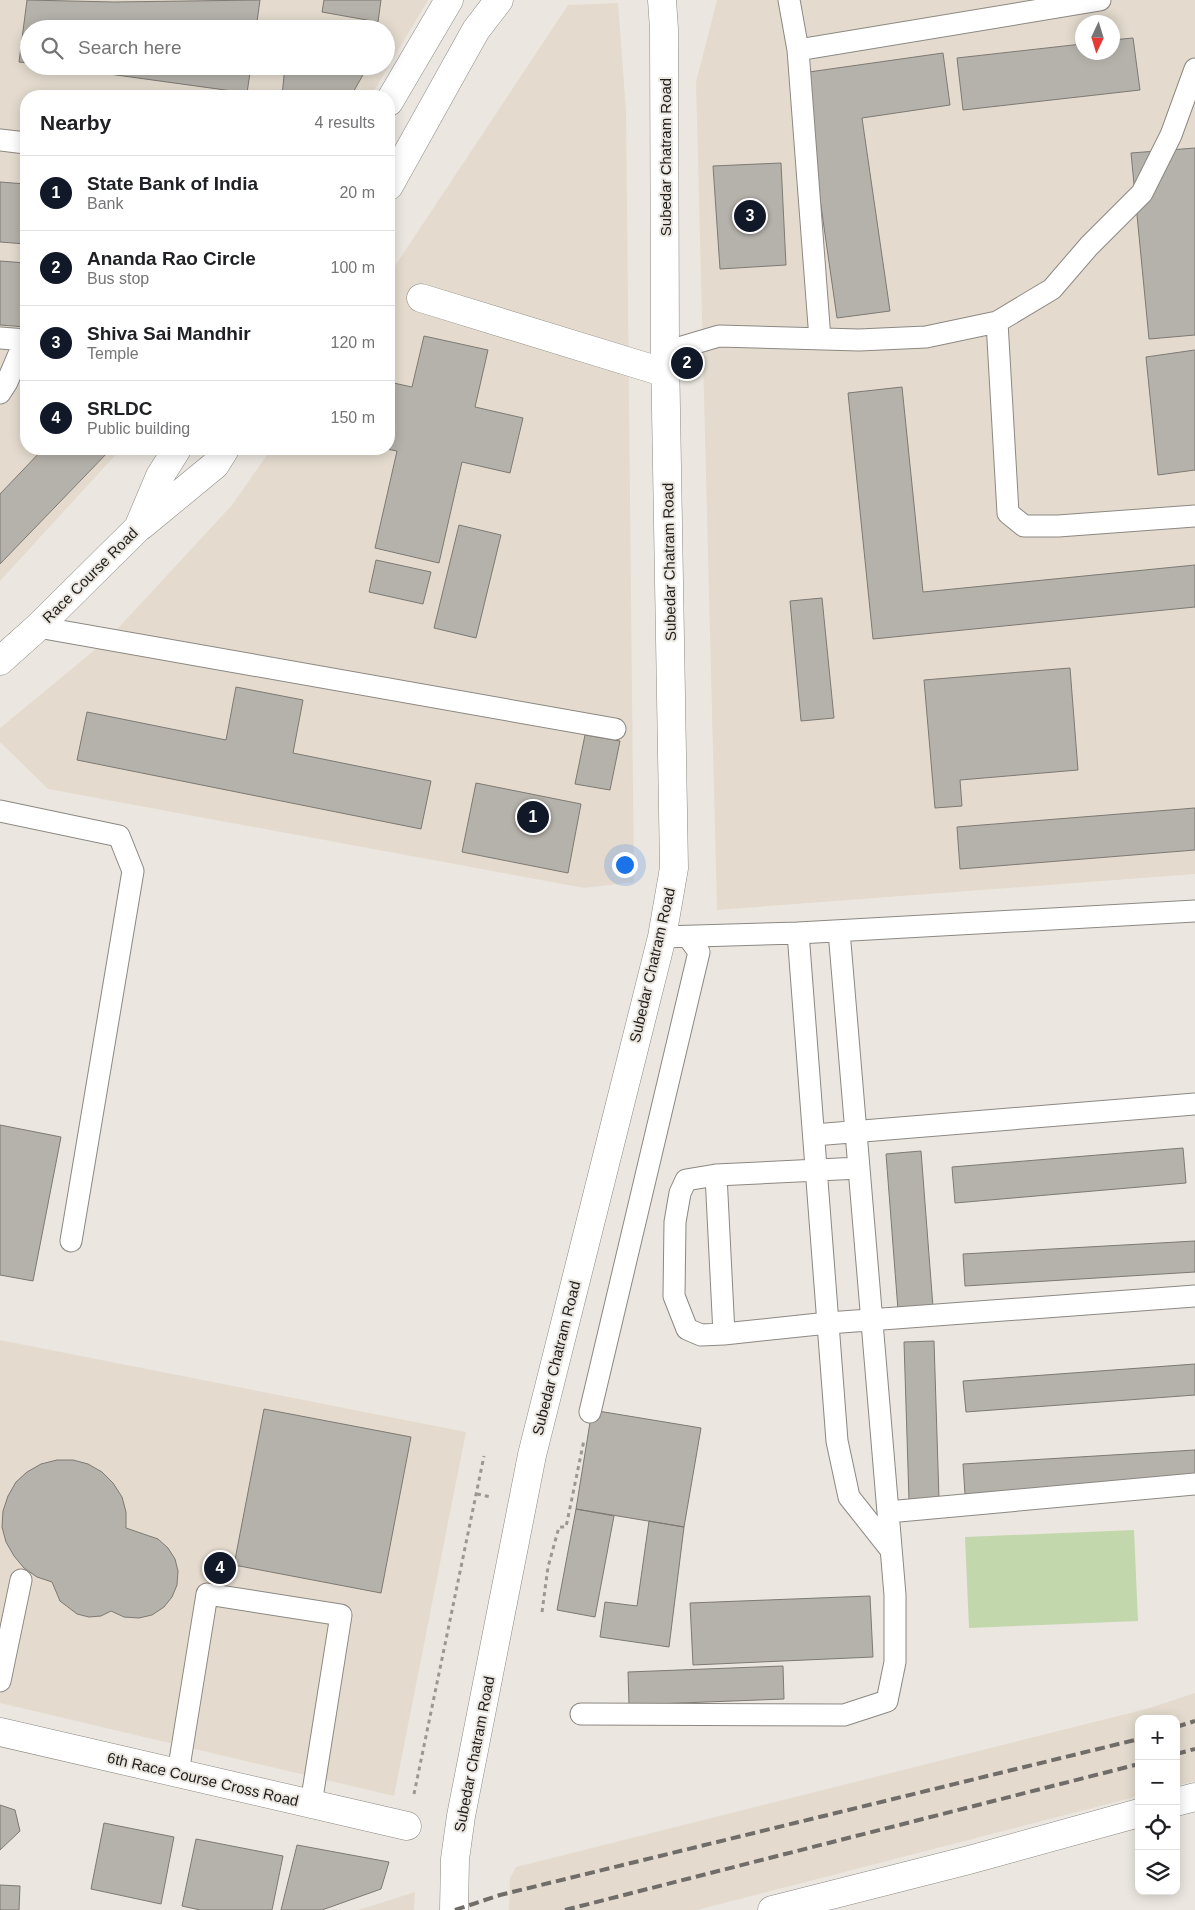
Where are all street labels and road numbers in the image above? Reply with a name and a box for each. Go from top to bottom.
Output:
street label: Subedar Chatram Road [657,78,674,236]
street label: Subedar Chatram Road [659,483,679,641]
street label: Race Course Road [39,524,141,626]
street label: Subedar Chatram Road [626,886,678,1044]
street label: Subedar Chatram Road [529,1279,583,1437]
street label: Subedar Chatram Road [451,1675,497,1833]
street label: 6th Race Course Cross Road [106,1749,300,1809]

